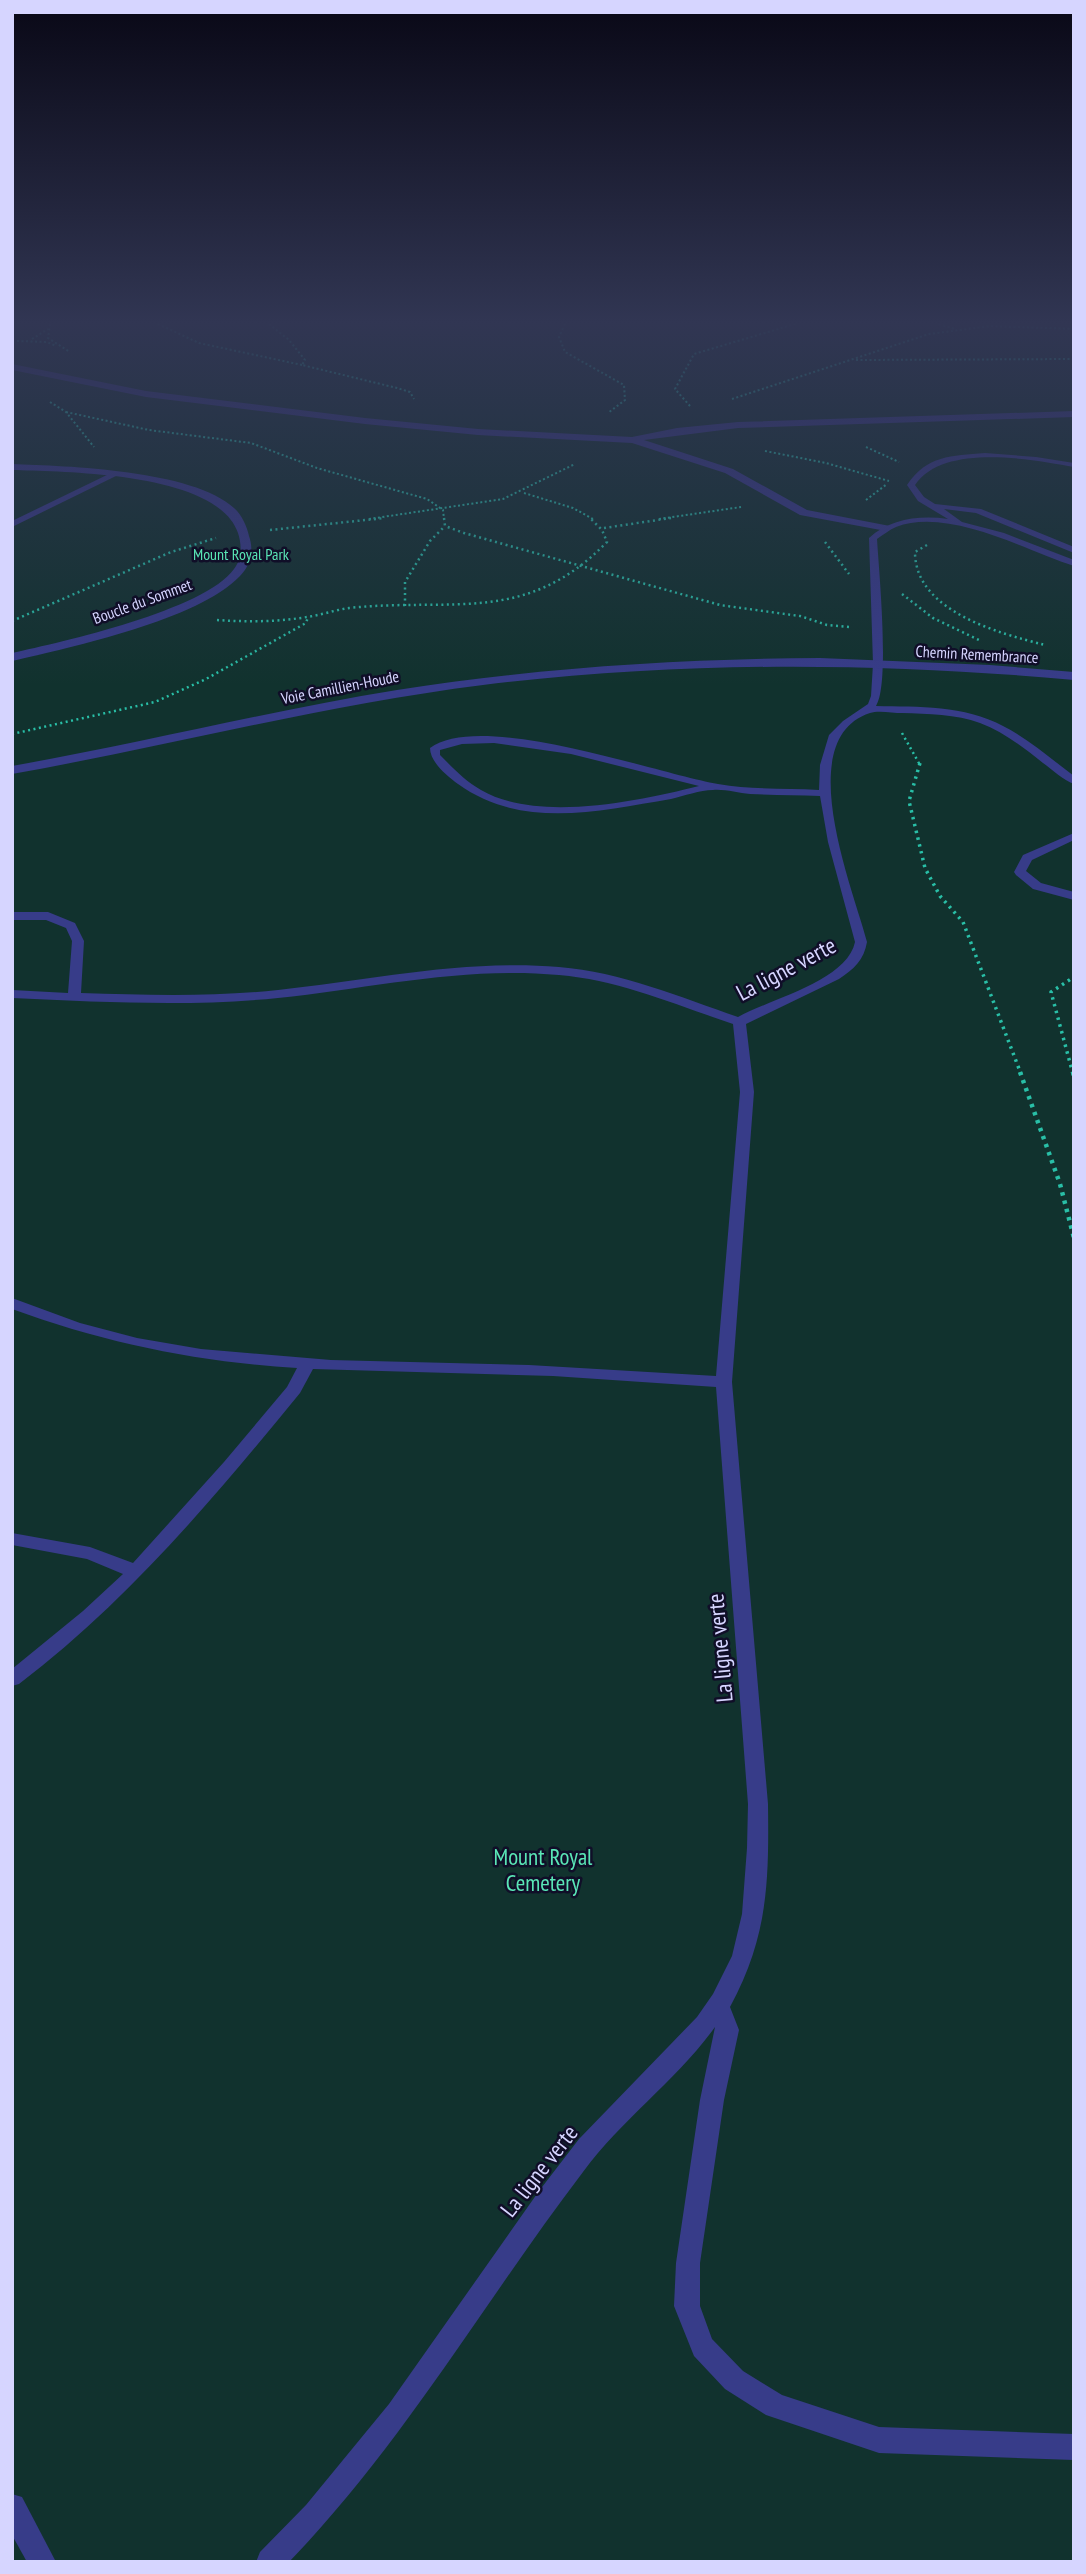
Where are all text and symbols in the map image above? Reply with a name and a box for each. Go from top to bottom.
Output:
park label: Mount Royal Park [193,544,290,564]
street label: Boucle du Sommet [90,574,195,628]
street label: Chemin Remembrance [915,641,1039,667]
street label: Voie Camillien-Houde [278,666,401,708]
street label: La ligne verte [731,930,841,1007]
street label: La ligne verte [700,1593,739,1704]
park label: Mount Royal Cemetery [494,1842,593,1897]
street label: La ligne verte [494,2119,584,2223]

